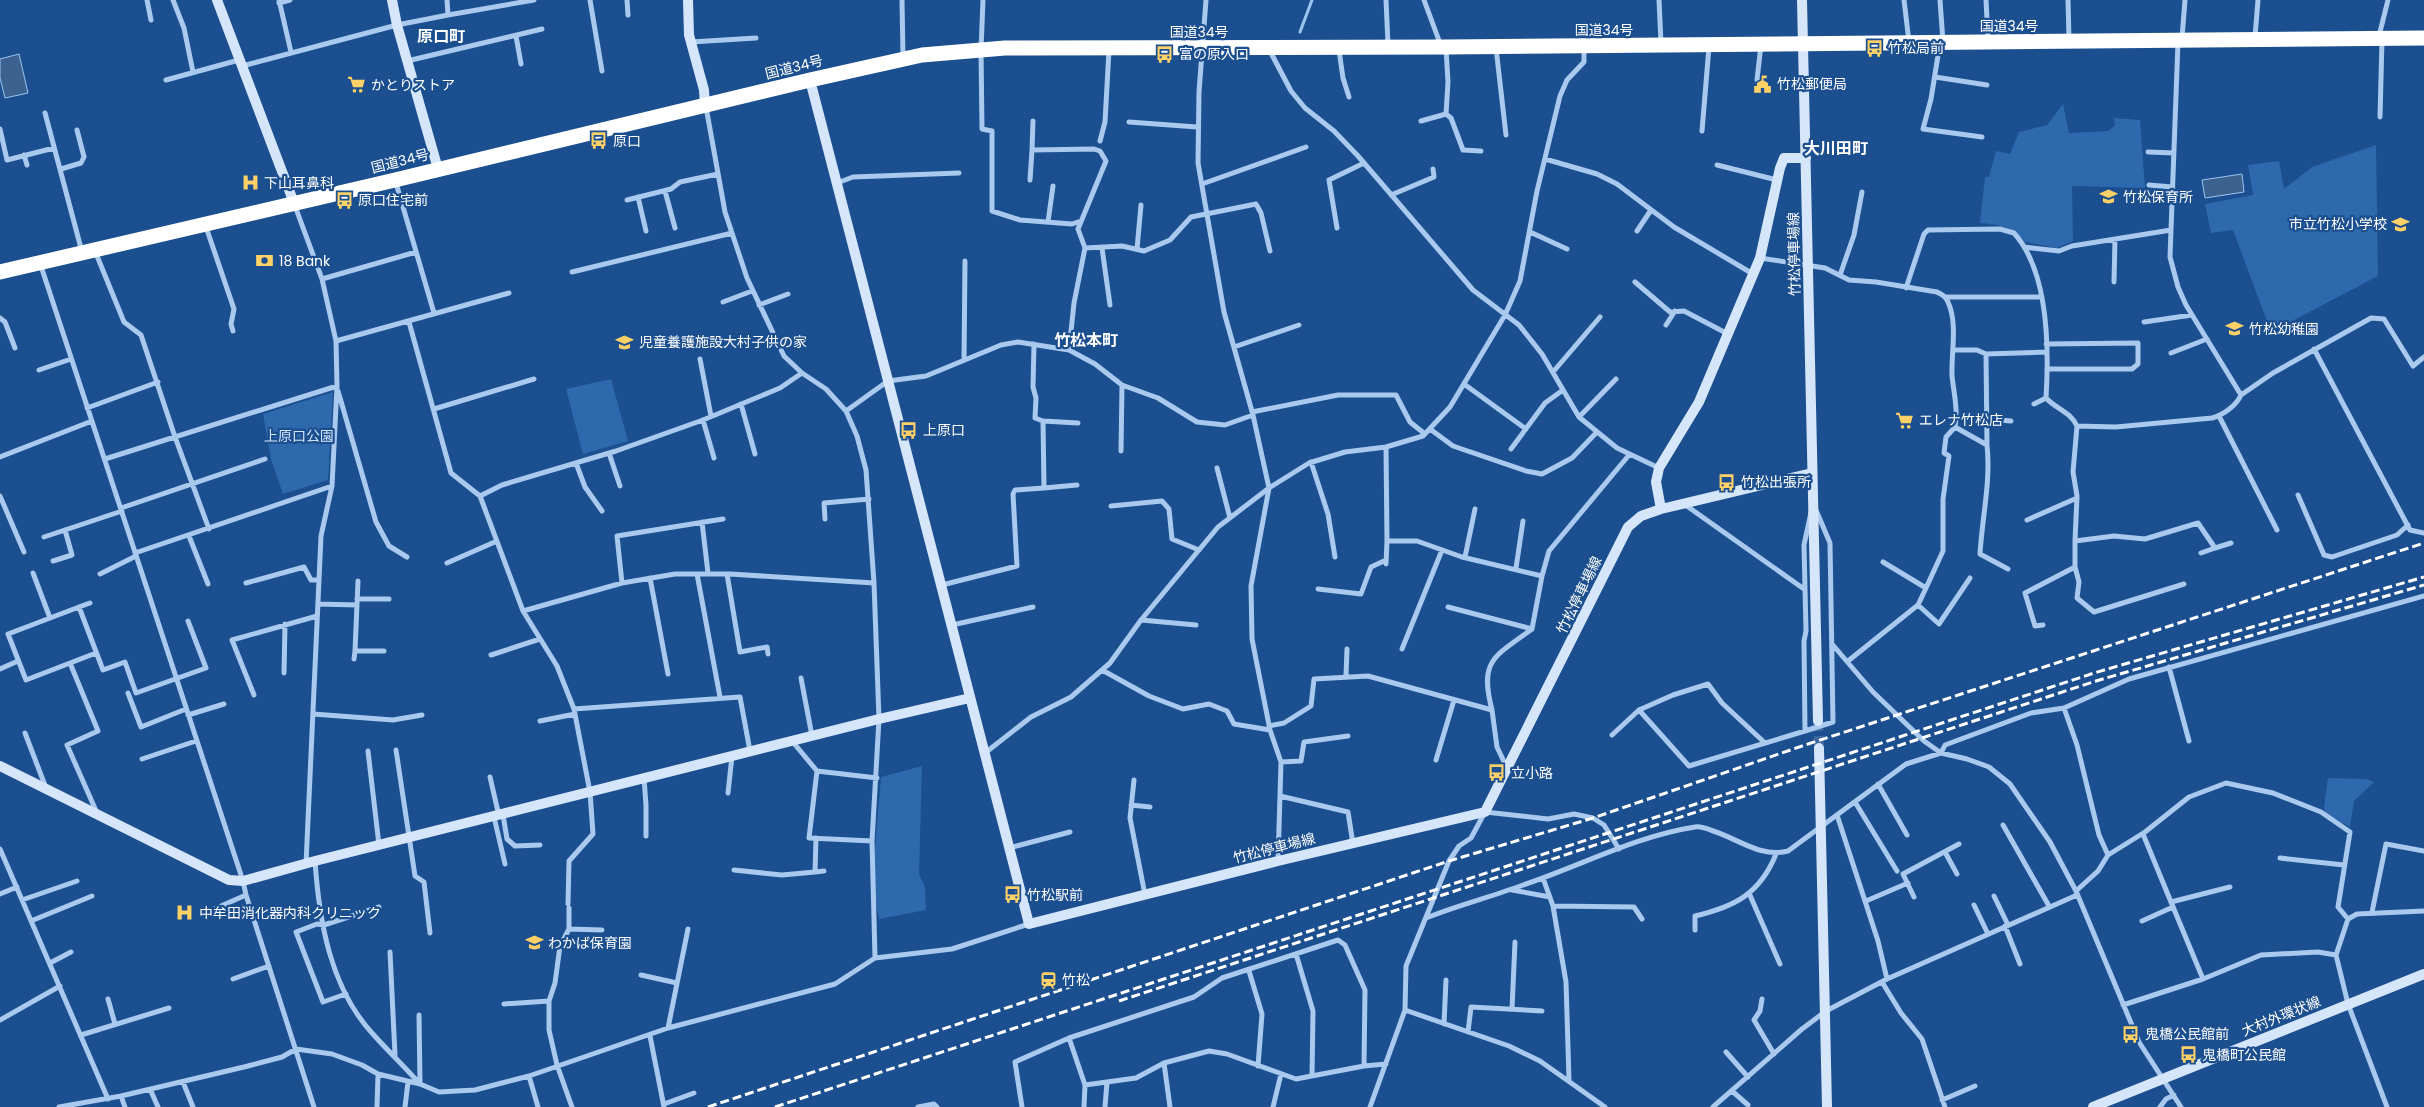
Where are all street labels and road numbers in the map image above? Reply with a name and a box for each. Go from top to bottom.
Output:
street label: 国道34号 [1979,16,2039,36]
street label: 国道34号 [1574,20,1634,40]
street label: 国道34号 [1169,22,1229,42]
street label: 国道34号 [763,50,825,84]
street label: 国道34号 [369,144,431,178]
street label: 竹松停車場線 [1783,212,1805,296]
street label: 竹松停車場線 [1552,553,1606,637]
street label: 竹松停車場線 [1231,828,1317,868]
street label: 大村外環状線 [2238,991,2324,1041]

